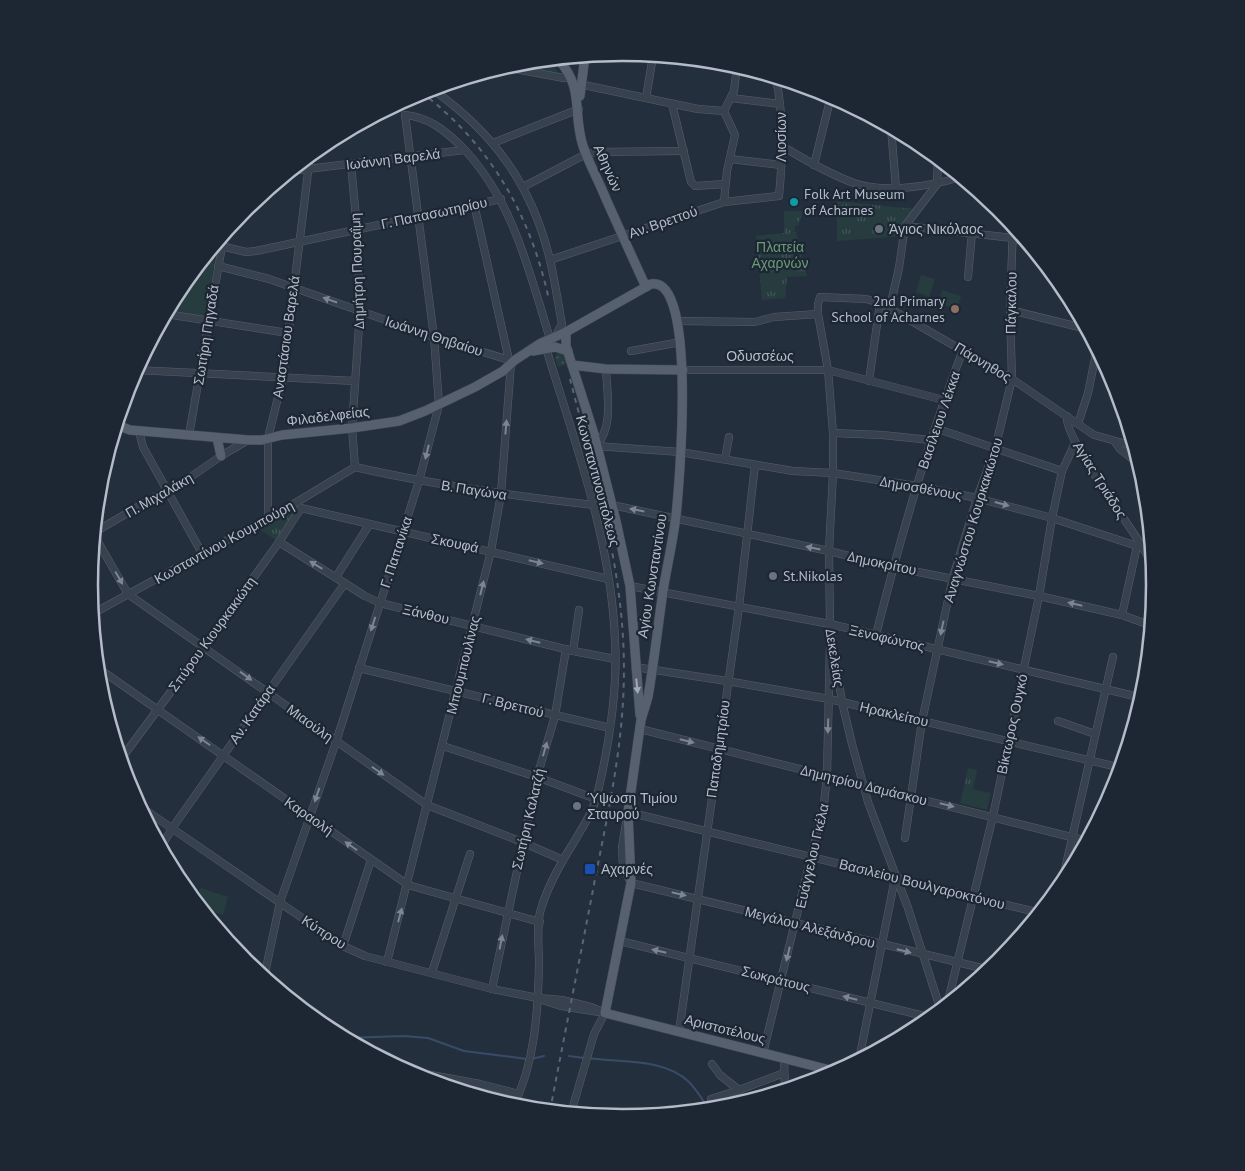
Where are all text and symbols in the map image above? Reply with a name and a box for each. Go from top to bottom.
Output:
street label: Λιοσίων [772,112,790,162]
street label: Αθηνών [590,142,626,194]
street label: Ιωάννη Βαρελά [345,144,441,174]
place label: Folk Art Museum of Acharnes [804,185,905,219]
street label: Γ. Παπασωτηρίου [379,193,489,233]
marker: Folk Art Museum of Acharnes [788,196,800,208]
street label: Αν. Βρεττού [626,202,700,242]
street label: Δημήτρη Πουραΐμη [346,212,368,330]
place label: Άγιος Νικόλαος [889,220,984,238]
marker: Άγιος Νικόλαος [873,223,885,235]
park label: Πλατεία Αχαρνών [751,238,809,272]
street label: Πάγκαλου [1001,272,1021,334]
street label: Αναστάσιου Βαρελά [268,274,304,400]
street label: Σωτήρη Πηγαδά [189,284,223,386]
place label: 2nd Primary School of Acharnes [831,292,945,326]
one-way arrow [322,296,337,304]
marker: 2nd Primary School of Acharnes [949,303,961,315]
street label: Ιωάννη Θηβαίου [383,312,485,360]
street label: Πάρνηθος [951,338,1015,386]
street label: Οδυσσέως [726,347,794,365]
street label: Βασίλειου Λέκκα [914,369,964,471]
street label: Φιλαδελφείας [286,402,371,430]
street label: Κωνσταντινουπόλεως [572,413,624,549]
one-way arrow [502,419,510,435]
street label: Αναγνώστου Κουρκακιώτου [939,435,1007,605]
street label: Αγίας Τριάδος [1069,438,1131,522]
one-way arrow [423,445,431,460]
street label: Π. Μιχαλάκη [122,468,196,522]
street label: Δημοσθένους [879,472,964,504]
street label: Β. Παγώνα [440,476,508,504]
street label: Κωσταντίνου Κουμπούρη [151,496,297,588]
one-way arrow [994,501,1009,509]
one-way arrow [629,506,645,514]
street label: Αγίου Κωνσταντίνου [633,513,671,639]
street label: Γ. Παπανίκα [376,514,416,590]
street label: Σκουφά [430,529,480,557]
one-way arrow [805,544,821,552]
street label: Δημοκρίτου [846,547,918,579]
one-way arrow [528,558,543,566]
one-way arrow [310,560,323,569]
place label: St.Nikolas [783,567,843,585]
marker: St.Nikolas [767,570,779,582]
one-way arrow [114,571,123,584]
street label: Σπύρου Κιουρκακιώτη [164,573,260,695]
one-way arrow [478,580,486,595]
street label: Ξάνθου [401,600,451,628]
one-way arrow [1067,600,1082,608]
street label: Μπουμπουλίνας [442,614,484,716]
one-way arrow [369,617,377,632]
street label: Ξενοφώντος [847,621,927,655]
one-way arrow [938,621,946,636]
street label: Δεκελείας [822,628,849,689]
one-way arrow [526,637,541,645]
one-way arrow [989,659,1004,667]
one-way arrow [239,671,253,681]
street label: Βίκτωρος Ουγκό [993,672,1031,776]
one-way arrow [633,679,641,695]
street label: Αν. Κατάρα [225,681,279,747]
street label: Γ. Βρεττού [480,689,546,721]
street label: Ηρακλείτου [858,697,930,731]
street label: Παπαδημητρίου [702,699,734,799]
street label: Μιαούλη [283,700,337,746]
one-way arrow [824,718,832,734]
one-way arrow [197,736,211,746]
one-way arrow [680,737,695,745]
one-way arrow [541,741,549,757]
street label: Δημητρίου Δαμάσκου [799,761,929,809]
one-way arrow [371,766,385,776]
street label: Σωτήρη Καλατζή [508,767,548,871]
one-way arrow [313,788,321,803]
place label: Ύψωση Τιμίου Σταυρού [587,789,677,823]
street label: Καραολή [281,793,337,839]
marker: Ύψωση Τιμίου Σταυρού [571,800,583,812]
one-way arrow [939,801,954,809]
street label: Ευάγγελου Γκέλα [791,802,833,910]
one-way arrow [344,841,358,851]
street label: Βασιλείου Βουλγαροκτόνου [837,855,1007,913]
place label: Αχαρνές [601,860,653,878]
marker: Αχαρνές [583,862,597,876]
one-way arrow [671,890,686,898]
street label: Μεγάλου Αλεξάνδρου [743,902,877,952]
one-way arrow [396,907,404,922]
street label: Κύπρου [298,911,350,953]
one-way arrow [498,933,506,949]
one-way arrow [784,946,792,961]
one-way arrow [651,947,666,955]
one-way arrow [897,947,912,955]
street label: Σωκράτους [740,962,812,996]
one-way arrow [843,994,858,1002]
street label: Αριστοτέλους [683,1010,768,1048]

